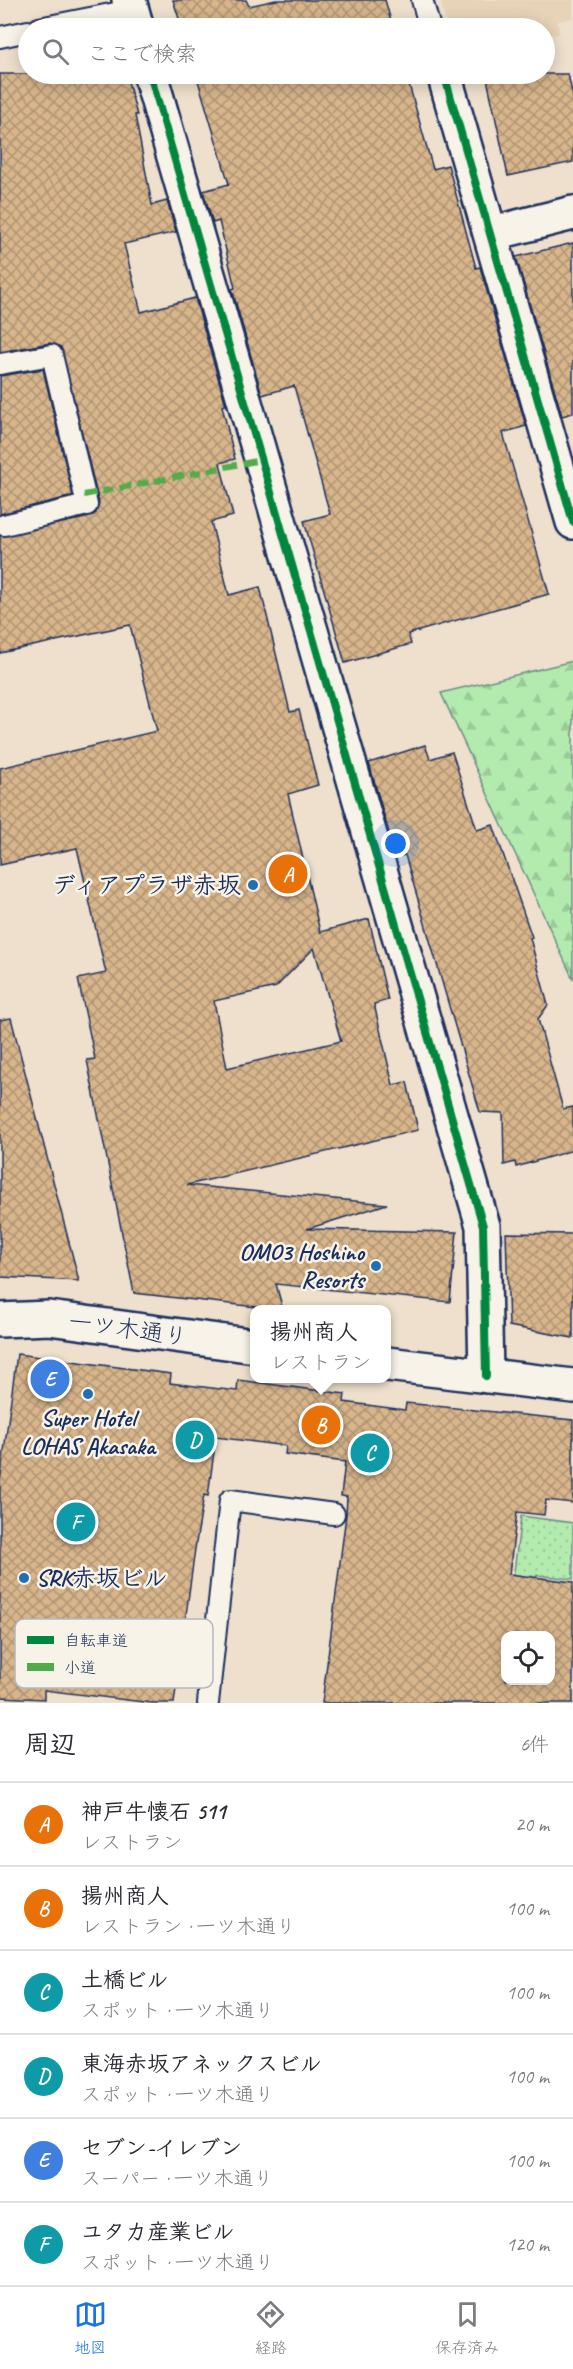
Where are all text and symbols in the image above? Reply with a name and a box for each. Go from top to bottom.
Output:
search box [18,18,555,84]
icon: search [39,35,72,68]
text: ここで検索 [87,40,197,68]
your location [381,829,410,858]
pin: A [268,852,308,896]
place label: ディアプラザ赤坂 [52,870,241,900]
marker: ディアプラザ赤坂 [246,878,260,892]
place label: OMO3 Hoshino Resorts [239,1237,367,1295]
marker: OMO3 Hoshino Resorts [369,1259,383,1273]
popup [250,1305,391,1383]
street label: 一ツ木通り [66,1306,190,1352]
text: 揚州商人 [270,1318,358,1346]
text: レストラン [270,1350,371,1375]
pin: E [31,1356,70,1402]
marker: Super Hotel LOHAS Akasaka [81,1387,95,1401]
pin: B [302,1402,340,1448]
place label: Super Hotel LOHAS Akasaka [21,1403,157,1461]
pin: D [176,1418,214,1462]
pin: C [350,1430,389,1476]
pin: F [56,1500,96,1544]
place label: SRK赤坂ビル [36,1563,167,1593]
marker: SRK赤坂ビル [17,1571,31,1585]
legend [15,1619,213,1688]
text: 自転車道 [64,1631,128,1651]
map controls [501,1631,555,1685]
button: locate [501,1631,555,1685]
text: 小道 [64,1658,96,1678]
text: 周辺 [24,1728,76,1761]
text: 6件 [520,1732,549,1757]
text: 神戸牛懐石 511 [81,1798,226,1826]
text: A [38,1812,49,1837]
text: 20 m [515,1812,549,1837]
text: レストラン [81,1830,183,1855]
text: 揚州商人 [81,1882,169,1910]
text: B [38,1896,49,1921]
text: 100 m [506,1896,549,1921]
text: レストラン · 一ツ木通り [81,1914,296,1939]
text: 土橋ビル [81,1966,169,1994]
text: C [39,1980,48,2005]
text: 100 m [506,1980,549,2005]
text: スポット · 一ツ木通り [81,1998,274,2023]
text: 東海赤坂アネックスビル [81,2050,322,2078]
text: D [38,2064,49,2089]
text: 100 m [506,2064,549,2089]
text: スポット · 一ツ木通り [81,2082,274,2107]
text: セブン-イレブン [81,2134,242,2162]
text: E [38,2148,49,2173]
text: 100 m [506,2148,549,2173]
text: スーパー · 一ツ木通り [81,2166,274,2191]
text: ユタカ産業ビル [81,2218,235,2246]
text: F [39,2232,48,2257]
text: 120 m [506,2232,549,2257]
text: スポット · 一ツ木通り [81,2250,274,2275]
tab: 地図 [74,2298,107,2358]
tab: 経路 [254,2298,287,2358]
tab: 保存済み [435,2298,499,2358]

